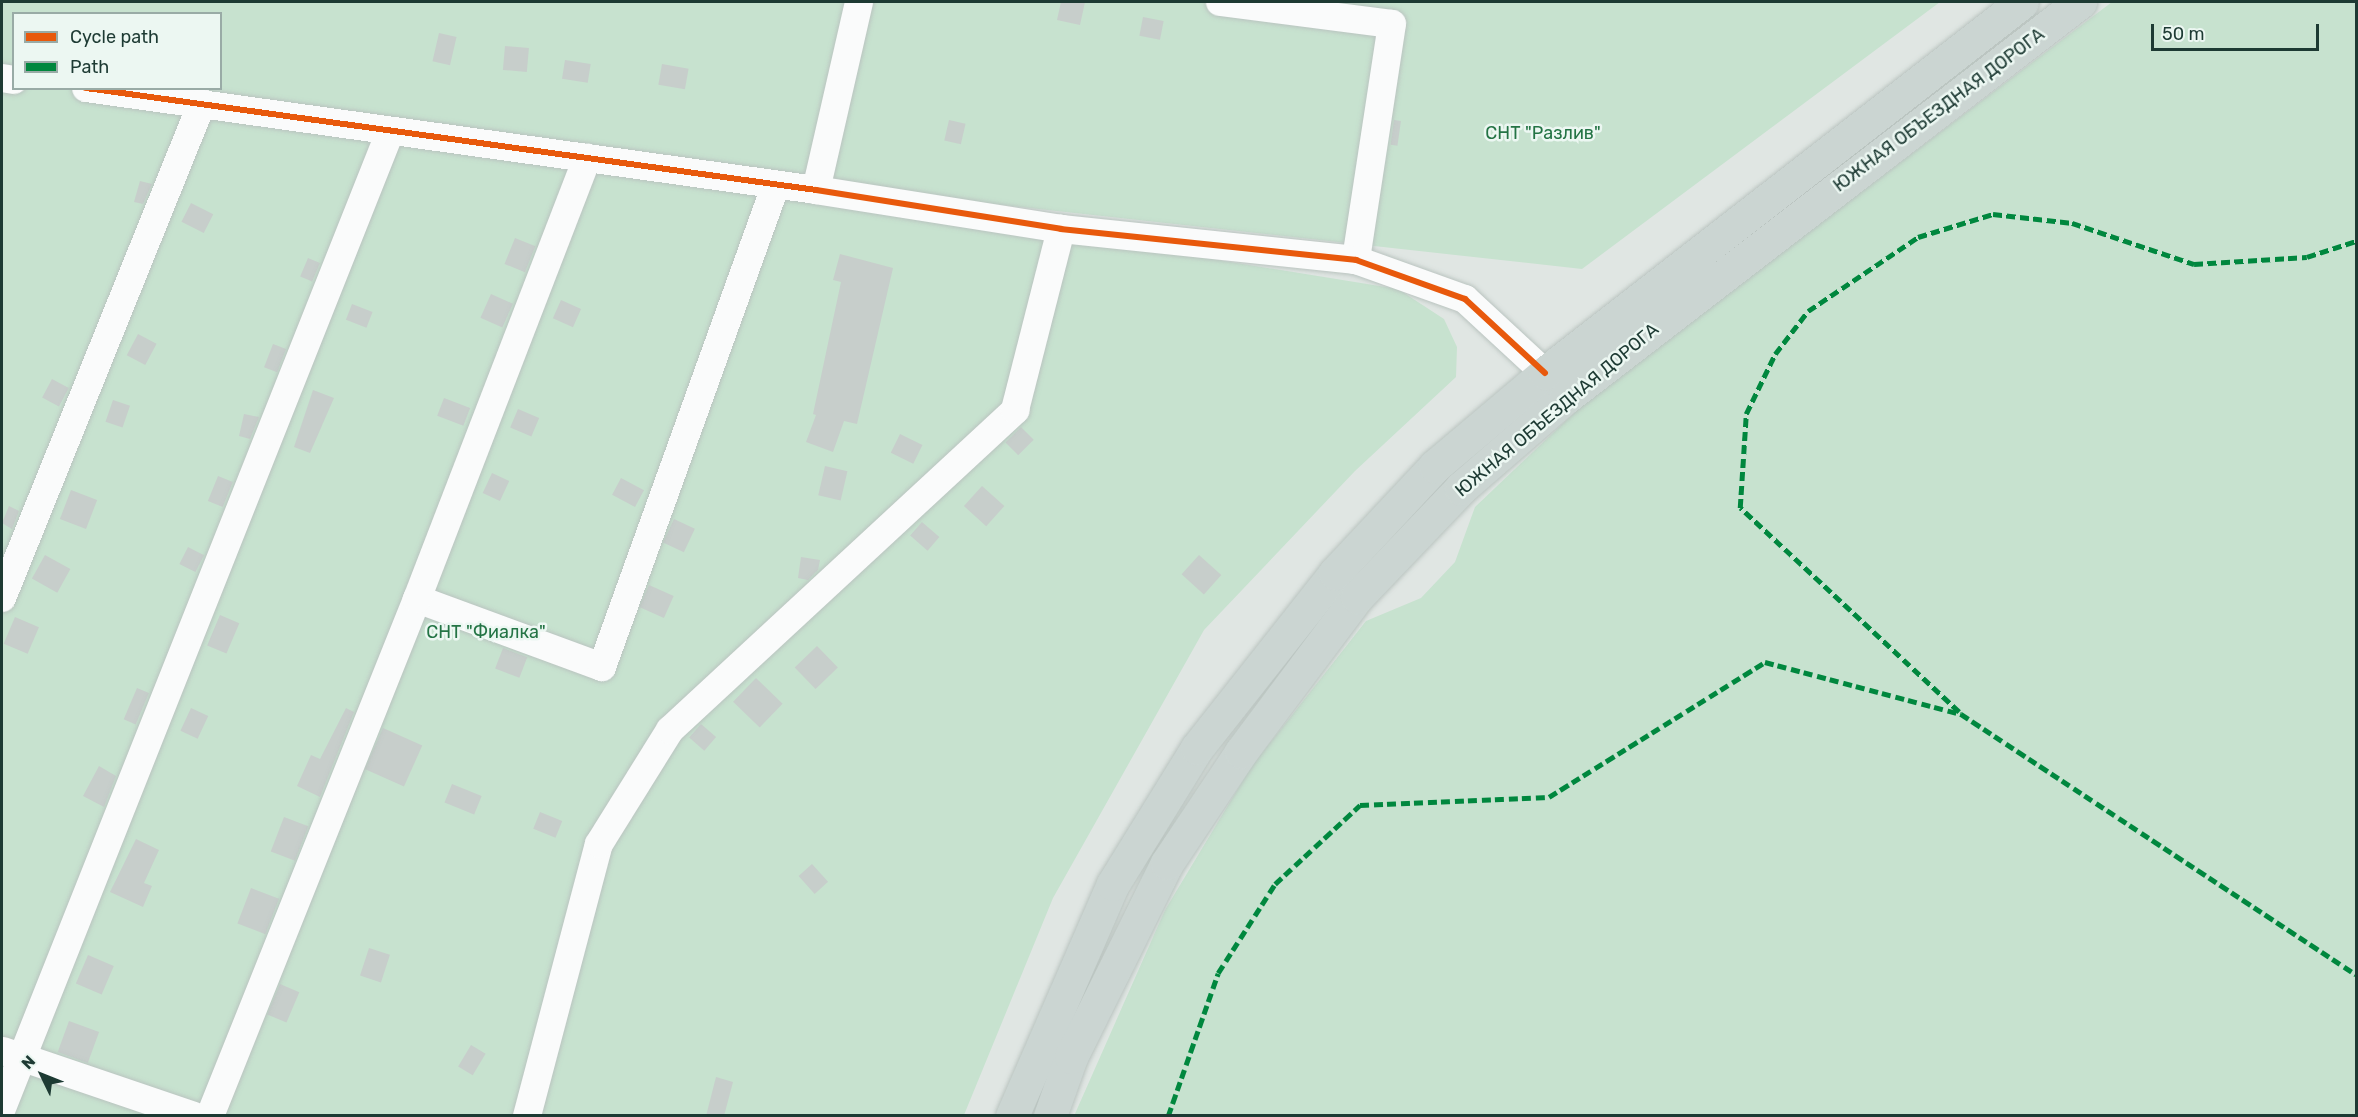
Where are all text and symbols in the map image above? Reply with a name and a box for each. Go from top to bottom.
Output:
legend [12,12,222,90]
scale bar [2154,12,2322,50]
street label: ЮЖНАЯ ОБЪЕЗДНАЯ ДОРОГА [1829,23,2049,197]
text: 50 m [2162,23,2205,45]
text: Cycle path [70,26,159,48]
text: Path [70,56,109,78]
park label: СНТ "Разлив" [1485,122,1601,144]
street label: ЮЖНАЯ ОБЪЕЗДНАЯ ДОРОГА [1451,319,1663,501]
park label: СНТ "Фиалка" [426,621,546,643]
north arrow [12,1045,72,1105]
text: N [18,1052,39,1073]

